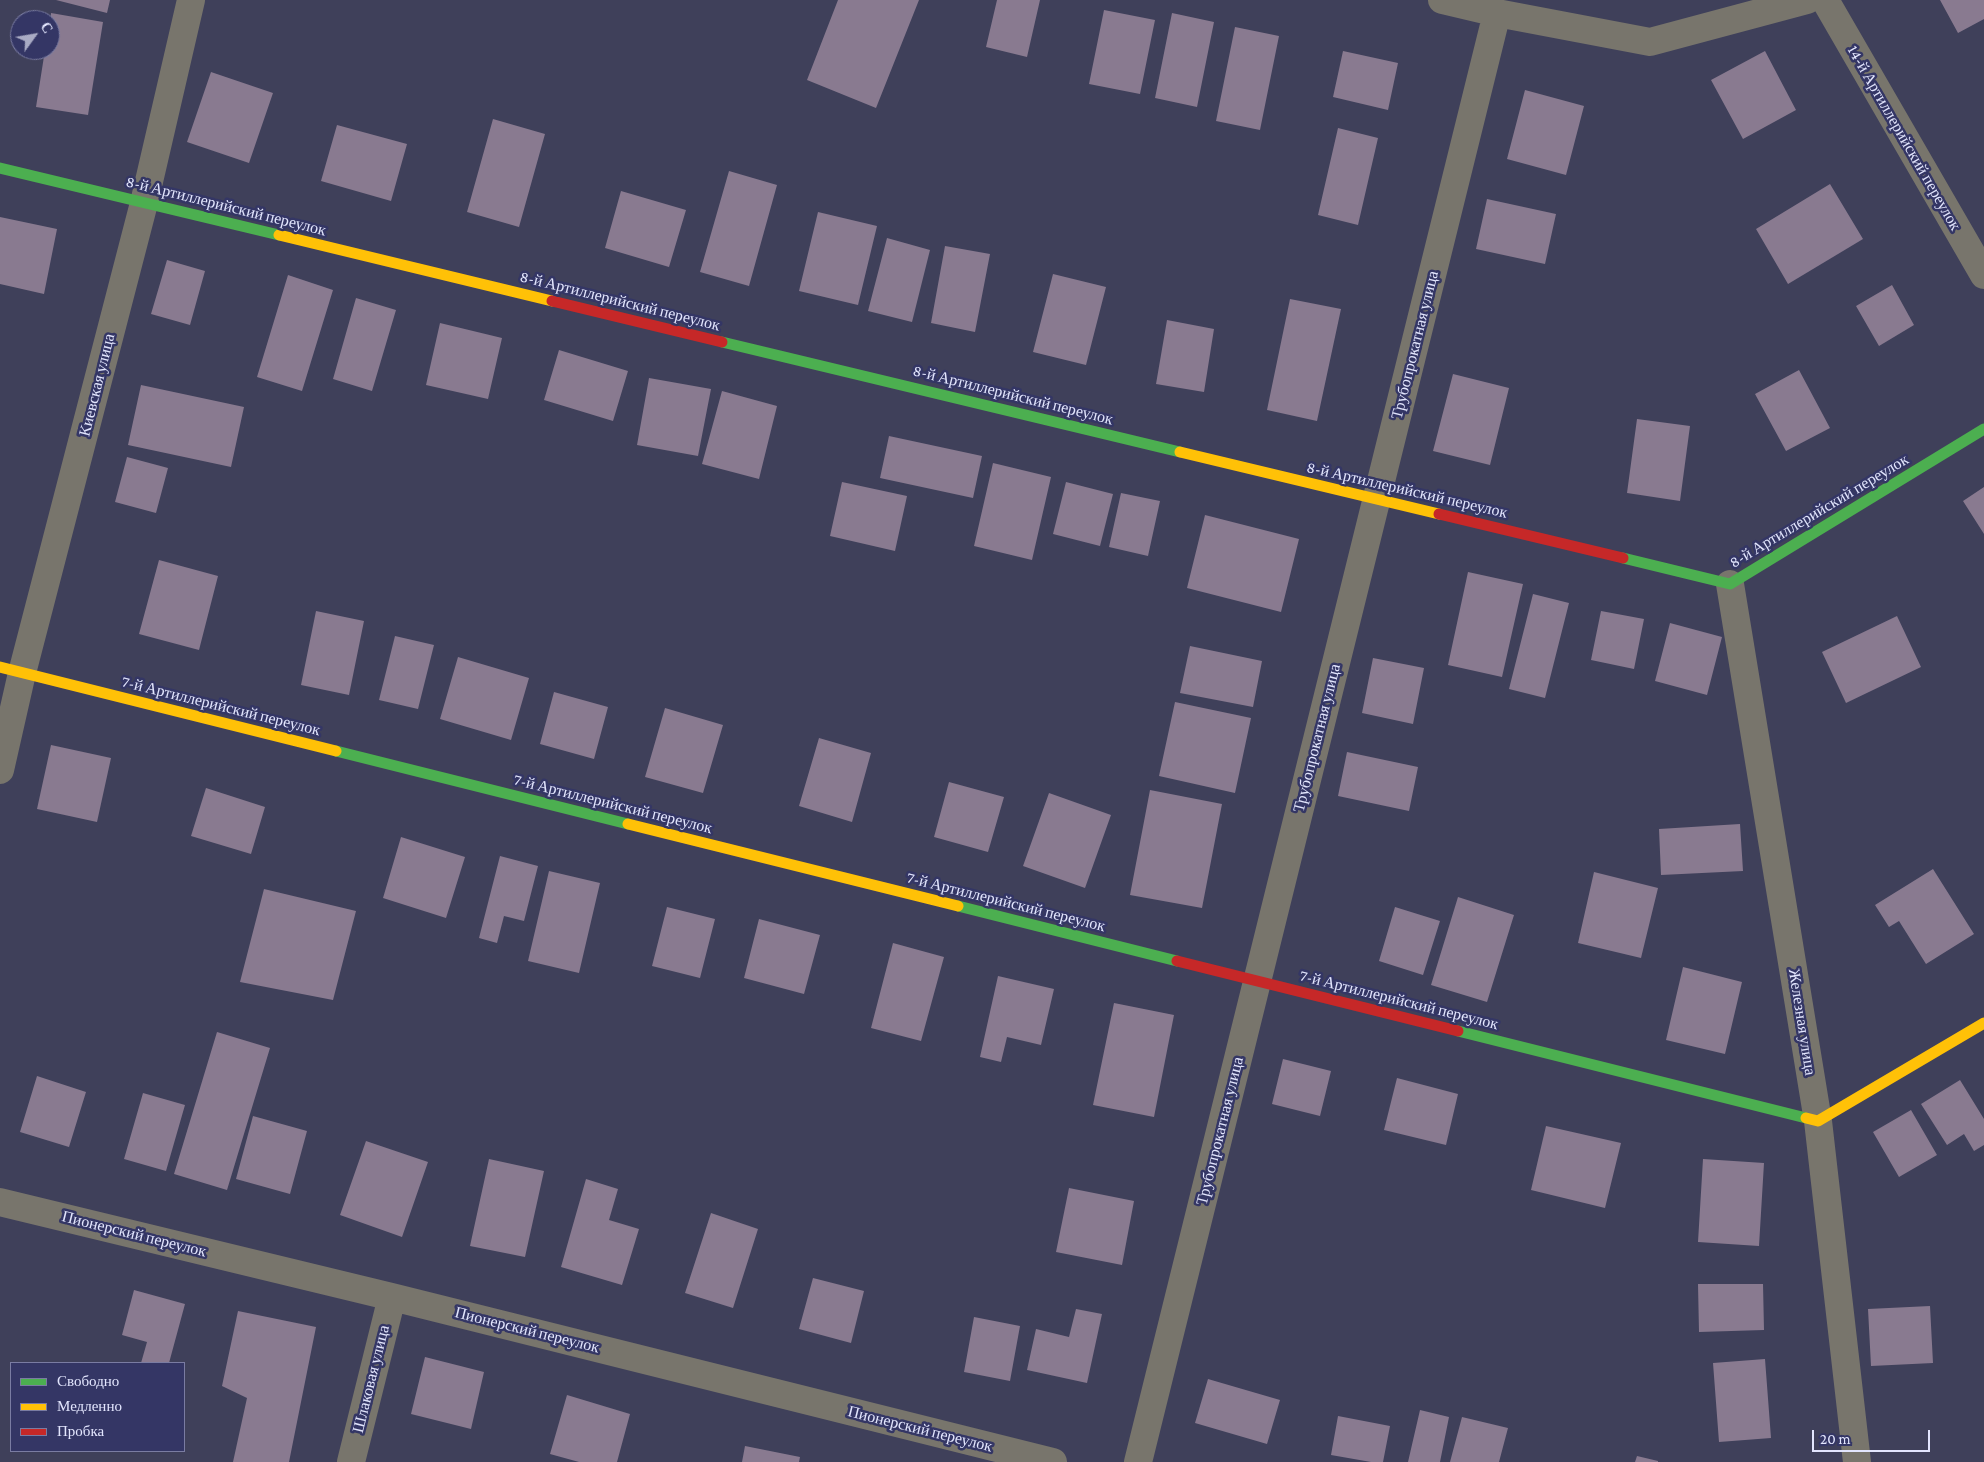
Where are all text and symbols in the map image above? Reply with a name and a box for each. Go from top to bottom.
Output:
north arrow [10,10,60,60]
text: С [37,19,56,36]
street label: 14-й Артиллерийский переулок [1843,42,1965,234]
street label: 8-й Артиллерийский переулок [124,172,328,240]
street label: 8-й Артиллерийский переулок [518,267,722,335]
street label: Трубопрокатная улица [1387,269,1443,421]
street label: Киевская улица [75,332,119,438]
street label: 8-й Артиллерийский переулок [911,361,1115,429]
street label: 8-й Артиллерийский переулок [1726,450,1912,572]
street label: 8-й Артиллерийский переулок [1305,458,1509,522]
street label: Трубопрокатная улица [1289,662,1345,814]
street label: 7-й Артиллерийский переулок [120,672,322,740]
street label: 7-й Артиллерийский переулок [512,770,714,838]
street label: 7-й Артиллерийский переулок [905,868,1107,936]
street label: 7-й Артиллерийский переулок [1298,966,1500,1034]
street label: Железная улица [1784,967,1820,1077]
street label: Трубопрокатная улица [1192,1055,1248,1207]
street label: Пионерский переулок [60,1207,208,1261]
street label: Пионерский переулок [453,1303,601,1357]
street label: Шлаковая улица [348,1323,394,1435]
legend [10,1362,185,1452]
text: Свободно [57,1373,119,1389]
text: Медленно [57,1398,122,1414]
street label: Пионерский переулок [846,1402,994,1456]
scale bar [1814,1420,1932,1452]
text: Пробка [57,1423,104,1439]
text: 20 m [1820,1431,1851,1447]

